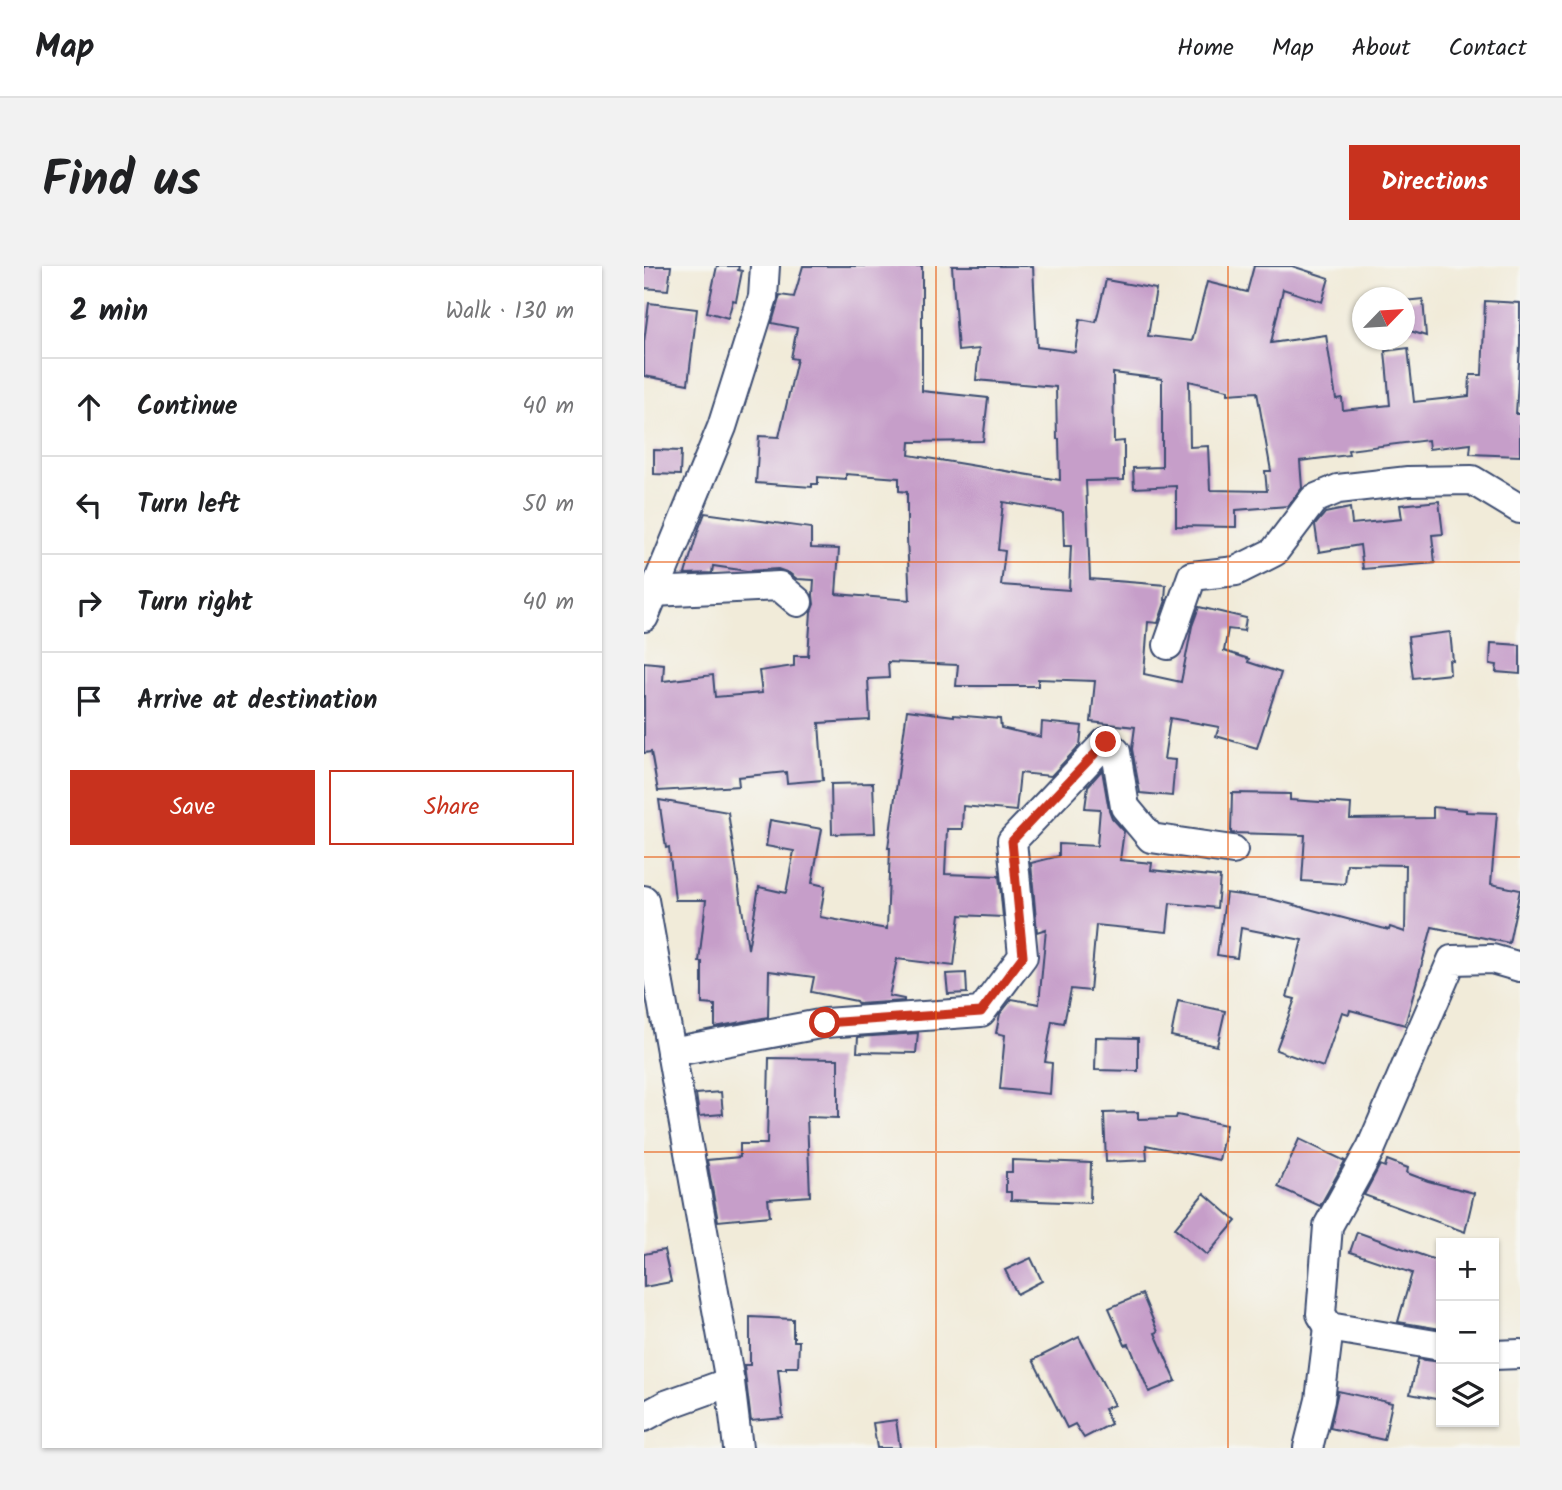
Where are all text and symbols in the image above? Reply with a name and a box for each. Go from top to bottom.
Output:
text: Map [35,22,95,75]
text: Home [1177,29,1234,68]
text: Map [1272,29,1314,68]
text: About [1352,29,1410,68]
text: Contact [1448,29,1527,68]
text: Find us [42,143,200,221]
button: Directions [1349,145,1520,220]
north arrow [1352,287,1415,350]
text: 2 min [70,288,148,336]
text: Walk · 130 m [446,294,574,330]
text: Continue [137,386,238,428]
icon: ahead [70,388,108,426]
text: 40 m [522,389,574,425]
text: Turn left [137,484,240,526]
icon: left [70,486,108,524]
text: 50 m [523,487,574,523]
text: Turn right [137,582,253,624]
icon: right [70,584,108,622]
text: 40 m [522,585,574,621]
text: Arrive at destination [137,680,377,722]
icon: arrive [70,682,108,720]
route end [1090,726,1121,757]
button: Save [70,770,315,845]
button: Share [329,770,574,845]
route start [809,1007,840,1038]
map controls [1436,1238,1499,1427]
button: + [1436,1238,1499,1301]
button: − [1436,1301,1499,1364]
button: layers [1436,1364,1499,1427]

